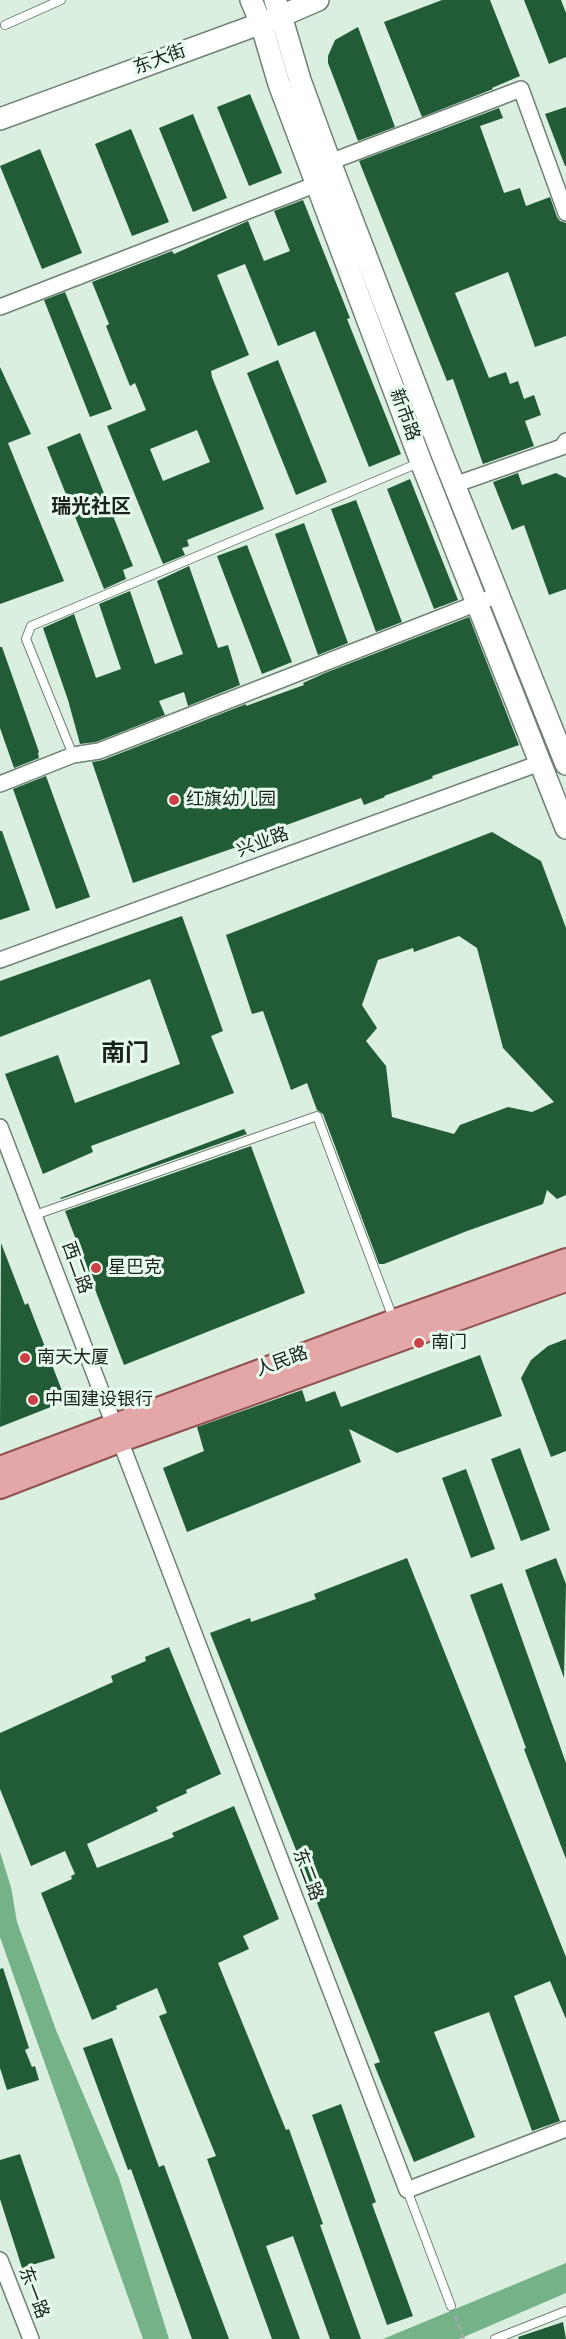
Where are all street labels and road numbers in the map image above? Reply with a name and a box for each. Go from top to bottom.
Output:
street label: 东大街 [131,41,189,79]
street label: 新市路 [385,386,423,444]
street label: 兴业路 [234,824,292,862]
street label: 西二路 [57,1239,95,1297]
street label: 人民路 [253,1343,311,1381]
street label: 东二路 [287,1846,327,1904]
street label: 东一路 [13,2264,53,2322]

